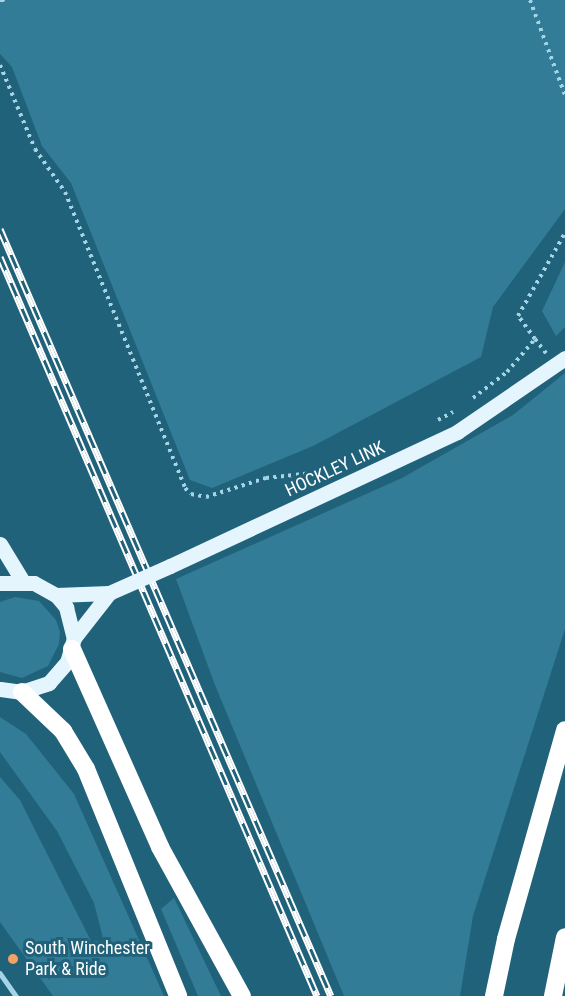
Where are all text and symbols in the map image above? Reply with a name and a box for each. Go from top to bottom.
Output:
street label: HOCKLEY LINK [282,437,388,501]
place label: South Winchester Park & Ride [25,938,150,980]
marker: South Winchester Park & Ride [6,952,20,966]

